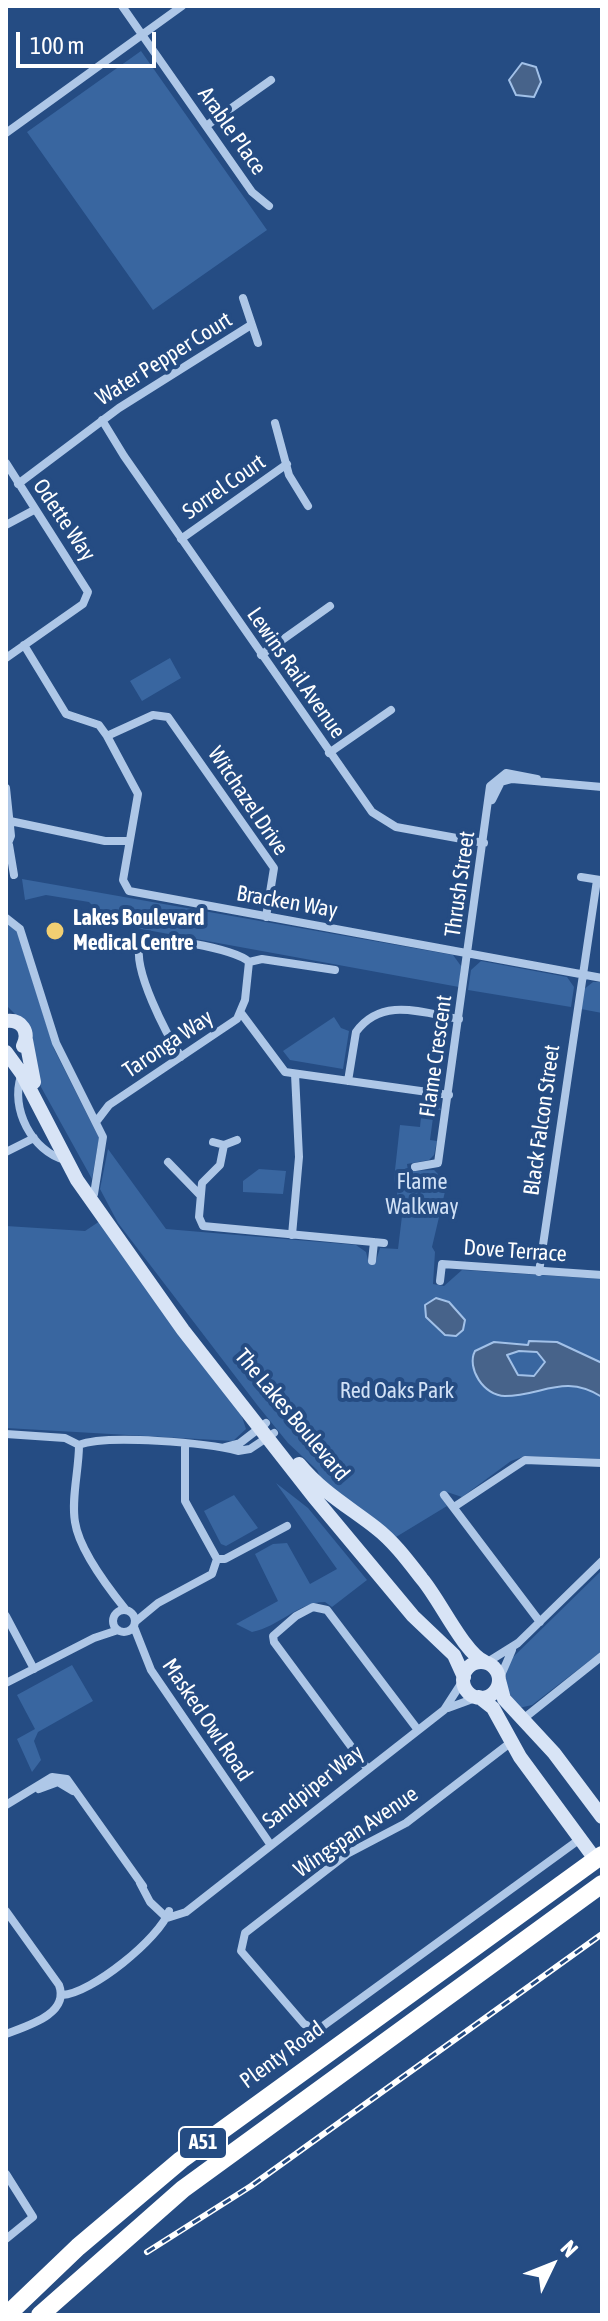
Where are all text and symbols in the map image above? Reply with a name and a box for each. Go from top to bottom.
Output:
scale bar [20,16,160,66]
text: 100 m [30,32,84,59]
street label: Arable Place [192,82,272,180]
street label: Water Pepper Court [91,307,237,411]
street label: Sorrel Court [178,449,270,525]
street label: Odette Way [27,474,101,566]
street label: Lewins Rail Avenue [241,602,351,744]
street label: Witchazel Drive [202,742,294,860]
street label: Thrush Street [440,829,480,939]
street label: Bracken Way [234,880,340,924]
place label: Lakes Boulevard Medical Centre [73,905,205,956]
marker: Lakes Boulevard Medical Centre [44,920,66,942]
street label: Flame Crescent [414,993,458,1119]
street label: Taronga Way [118,1004,218,1084]
street label: Black Falcon Street [518,1043,566,1197]
park label: Flame Walkway [385,1169,459,1220]
street label: Dove Terrace [462,1234,568,1268]
street label: The Lakes Boulevard [229,1344,355,1486]
park label: Red Oaks Park [340,1378,454,1404]
street label: Masked Owl Road [156,1654,258,1786]
street label: Sandpiper Way [257,1739,369,1835]
street label: Wingspan Avenue [289,1781,423,1883]
street label: Plenty Road [235,2016,329,2094]
road number: A51 [179,2127,227,2159]
north arrow [512,2225,592,2305]
text: N [556,2235,583,2262]

